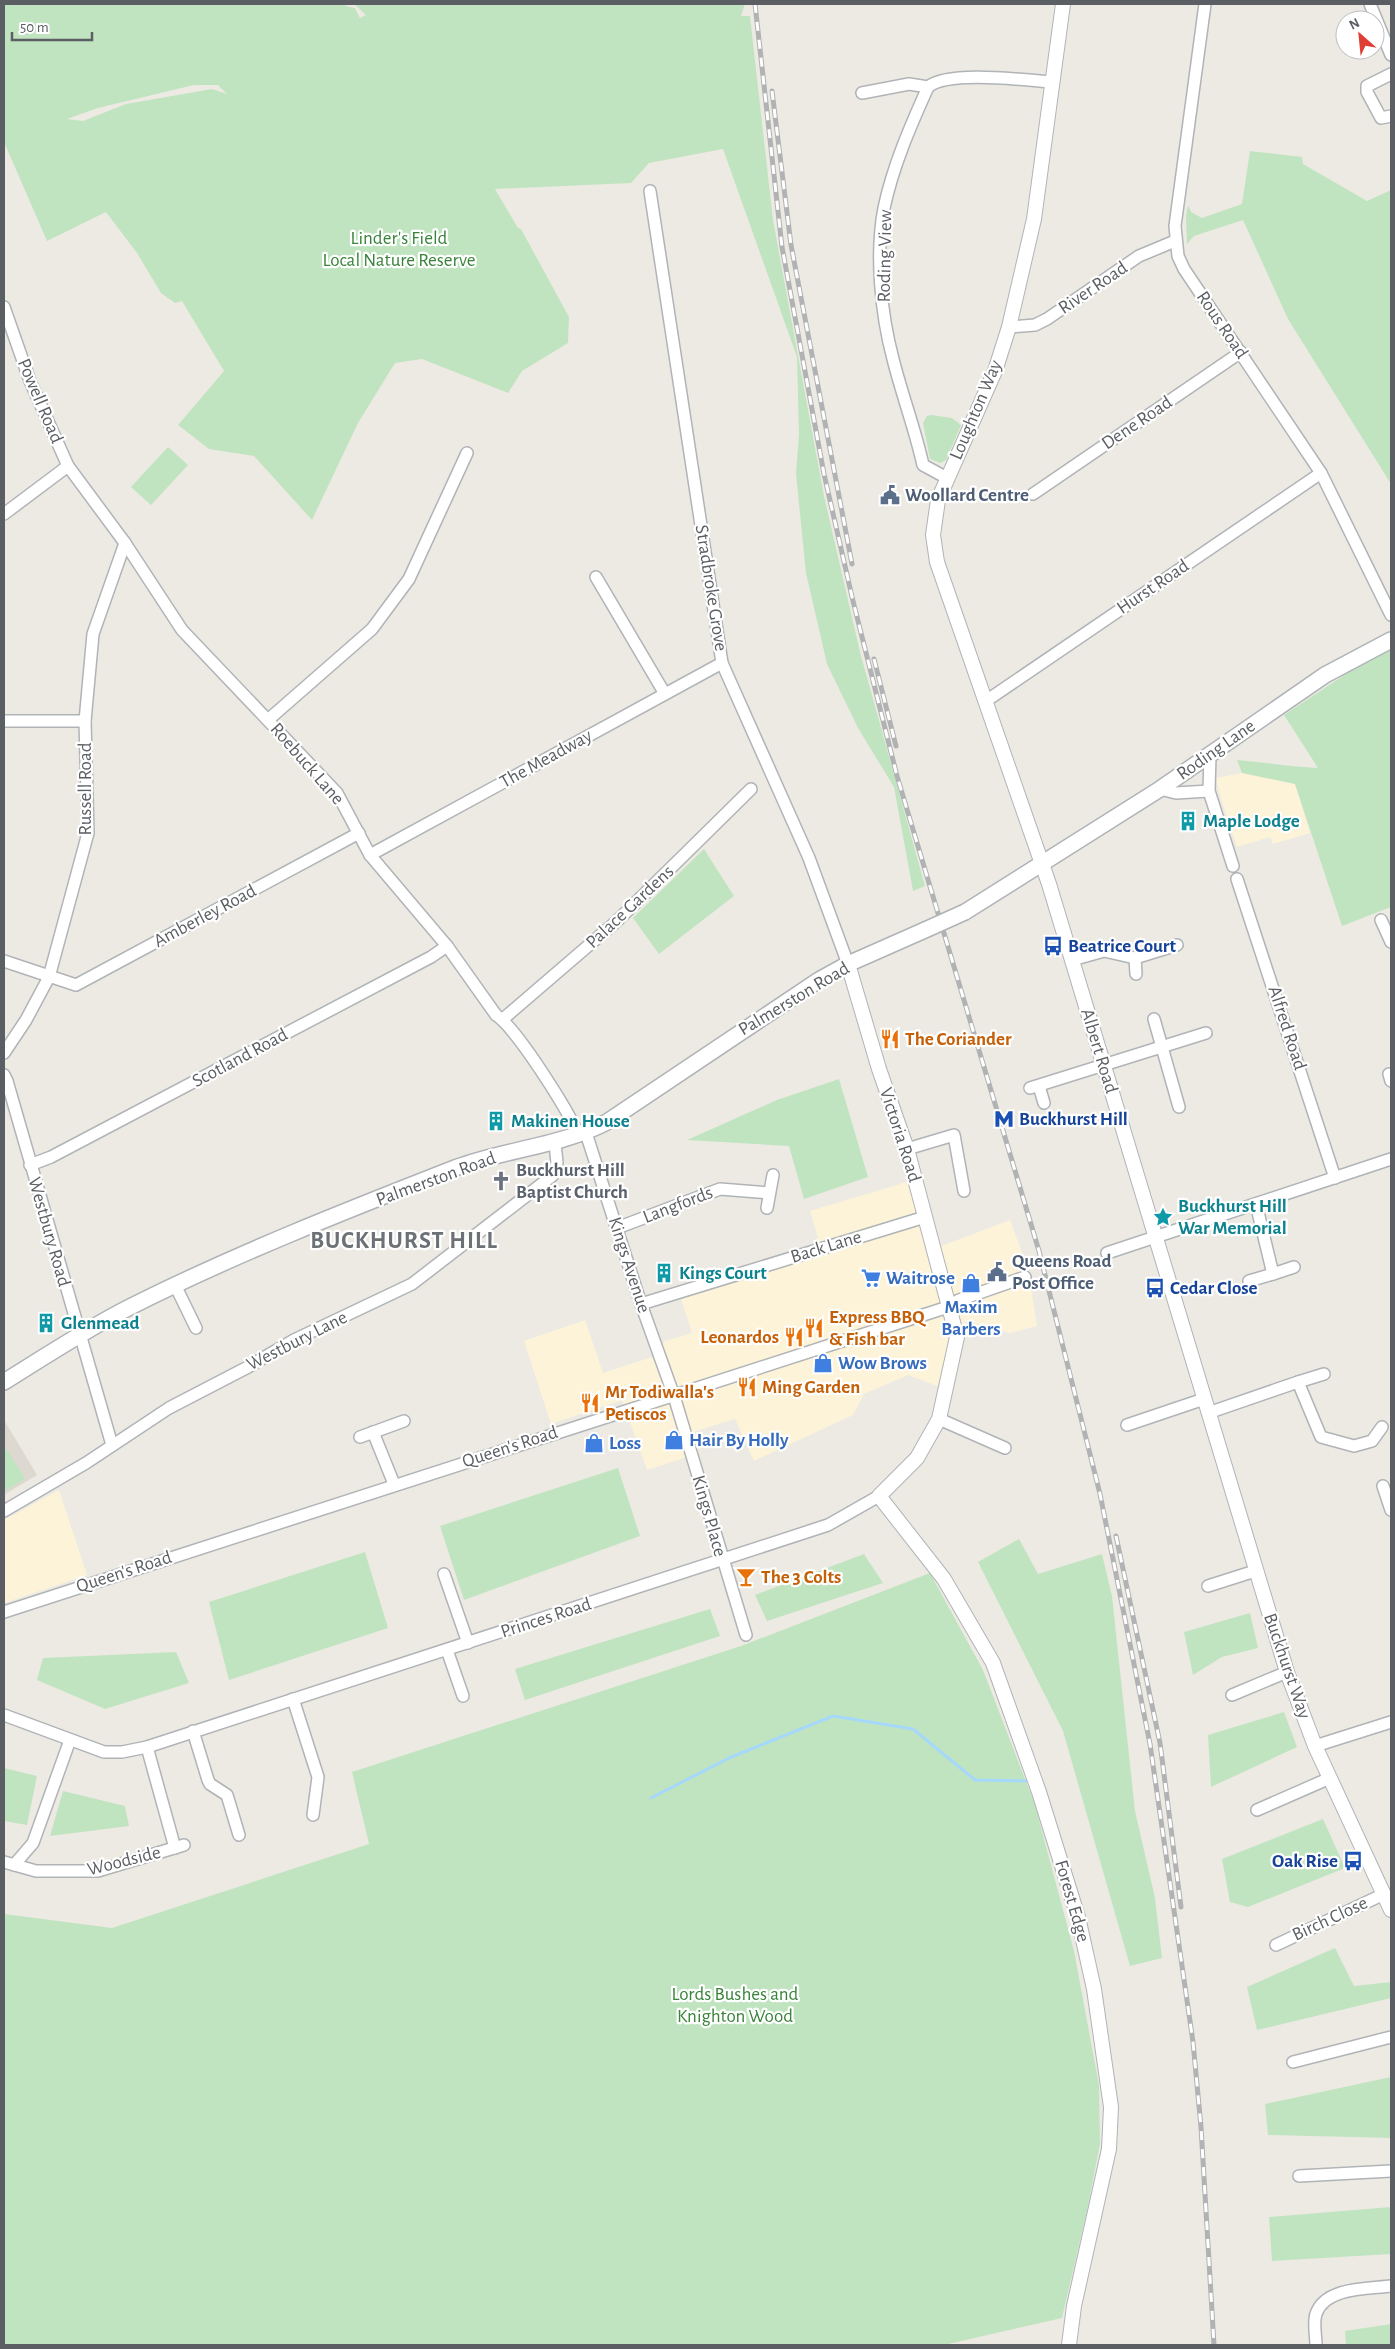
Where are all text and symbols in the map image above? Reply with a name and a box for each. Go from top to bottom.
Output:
scale bar [12,10,92,42]
north arrow [1335,10,1385,60]
text: N [1347,16,1362,33]
text: 50 m [20,20,49,35]
street label: Roding View [875,209,895,303]
park label: Linder's Field Local Nature Reserve [323,229,475,270]
street label: River Road [1055,258,1131,318]
street label: Rous Road [1193,288,1251,362]
street label: Powell Road [14,356,66,446]
street label: Loughton Way [946,357,1006,463]
street label: Dene Road [1098,393,1176,453]
public building icon: Woollard Centre [879,484,901,506]
place label: Woollard Centre [905,486,1029,505]
street label: Stradbroke Grove [692,524,730,652]
street label: Hurst Road [1114,556,1193,618]
street label: Roding Lane [1173,716,1259,784]
street label: Roebuck Lane [267,719,347,809]
street label: The Meadway [497,726,595,792]
street label: Russell Road [76,742,95,836]
building icon: Maple Lodge [1177,810,1199,832]
place label: Maple Lodge [1203,812,1300,831]
street label: Palace Gardens [582,862,678,952]
street label: Amberley Road [151,881,260,951]
bus stop icon: Beatrice Court [1042,935,1064,957]
place label: Beatrice Court [1068,937,1177,956]
street label: Palmerston Road [735,958,853,1040]
street label: Alfred Road [1265,984,1310,1072]
street label: Albert Road [1077,1006,1121,1096]
street label: Scotland Road [189,1025,291,1091]
restaurant icon: The Coriander [879,1028,901,1050]
place label: The Coriander [905,1030,1012,1049]
street label: Victoria Road [876,1085,924,1185]
metro station icon: Buckhurst Hill [993,1108,1015,1130]
building icon: Makinen House [485,1110,507,1132]
place label: Buckhurst Hill [1019,1110,1128,1129]
place label: Makinen House [511,1112,630,1131]
street label: Palmerston Road [374,1149,498,1209]
place label: Buckhurst Hill Baptist Church [516,1161,628,1202]
church icon: Buckhurst Hill Baptist Church [490,1170,512,1192]
street label: Westbury Road [24,1175,74,1289]
street label: Langfords [640,1183,716,1227]
place label: Buckhurst Hill War Memorial [1178,1197,1287,1238]
place icon: Buckhurst Hill War Memorial [1152,1206,1174,1228]
street label: Kings Avenue [605,1215,653,1315]
street label: Back Lane [788,1227,864,1267]
district label: BUCKHURST HILL [310,1229,498,1253]
place label: Queens Road Post Office [1012,1252,1112,1293]
public building icon: Queens Road Post Office [986,1261,1008,1283]
building icon: Kings Court [653,1262,675,1284]
place label: Kings Court [679,1264,767,1283]
supermarket icon: Waitrose [860,1267,882,1289]
place label: Waitrose [886,1269,955,1288]
shop icon: Maxim Barbers [960,1272,982,1294]
bus stop icon: Cedar Close [1144,1277,1166,1299]
place label: Cedar Close [1170,1279,1258,1298]
place label: Maxim Barbers [941,1298,1001,1339]
street label: Westbury Lane [244,1308,350,1374]
place label: Express BBQ & Fish bar [829,1308,926,1349]
building icon: Glenmead [35,1312,57,1334]
place label: Glenmead [61,1314,140,1333]
restaurant icon: Express BBQ & Fish bar [803,1317,825,1339]
restaurant icon: Leonardos [783,1326,805,1348]
place label: Leonardos [700,1328,779,1347]
shop icon: Wow Brows [812,1352,834,1374]
place label: Wow Brows [838,1354,927,1373]
restaurant icon: Ming Garden [736,1376,758,1398]
place label: Ming Garden [762,1378,860,1397]
place label: Mr Todiwalla's Petiscos [605,1383,714,1424]
restaurant icon: Mr Todiwalla's Petiscos [579,1392,601,1414]
street label: Queen's Road [460,1423,560,1471]
shop icon: Hair By Holly [663,1429,685,1451]
place label: Hair By Holly [689,1431,789,1450]
shop icon: Loss [583,1432,605,1454]
place label: Loss [609,1434,641,1453]
street label: Kings Place [688,1473,730,1559]
street label: Queen's Road [74,1548,174,1596]
bar icon: The 3 Colts [735,1566,757,1588]
place label: The 3 Colts [761,1568,841,1587]
street label: Princes Road [498,1594,594,1642]
street label: Buckhurst Way [1260,1611,1314,1721]
street label: Woodside [85,1843,163,1879]
bus stop icon: Oak Rise [1342,1850,1364,1872]
place label: Oak Rise [1272,1852,1338,1871]
street label: Forest Edge [1051,1858,1093,1944]
street label: Birch Close [1289,1893,1371,1945]
park label: Lords Bushes and Knighton Wood [672,1985,799,2026]

